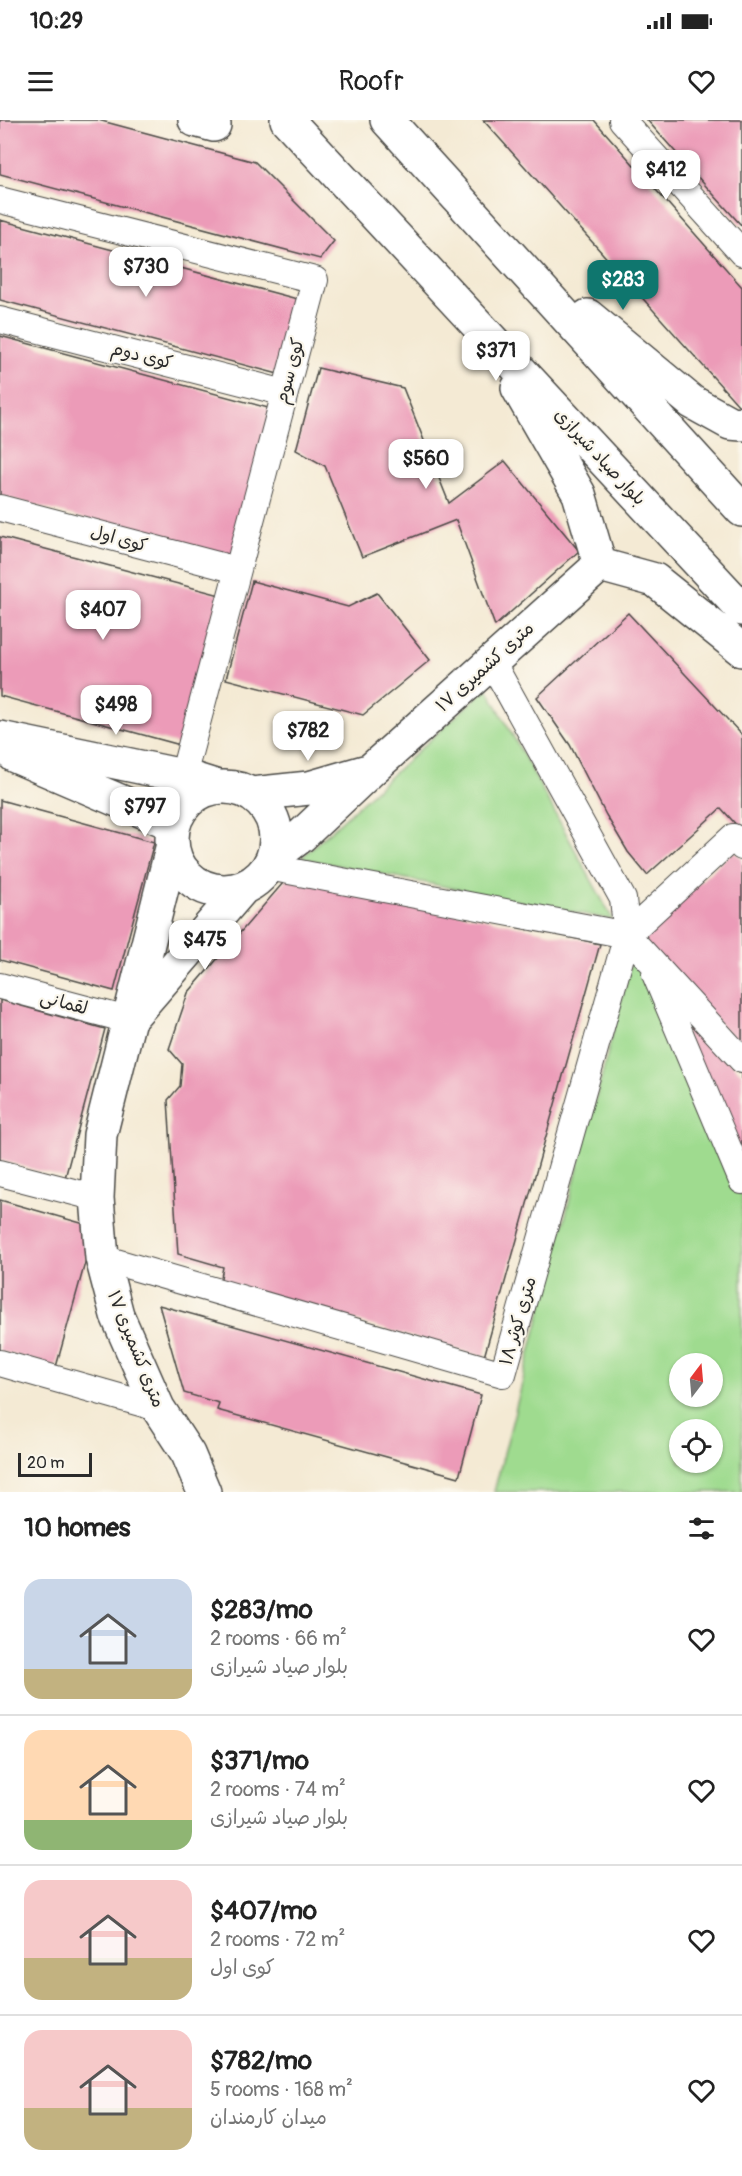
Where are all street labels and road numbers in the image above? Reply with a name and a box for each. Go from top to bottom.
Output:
street label: کوی سوم [270,335,312,407]
street label: کوی دوم [108,337,175,377]
street label: بلوار صیاد شیرازی [549,404,651,510]
street label: کوی اول [88,520,150,558]
street label: ۱۷ متری کشمیری [431,617,539,717]
street label: لقمانی [38,986,90,1020]
street label: ۱۸ متری کوثر [494,1274,542,1368]
street label: ۱۷ متری کشمیری [102,1287,170,1411]

